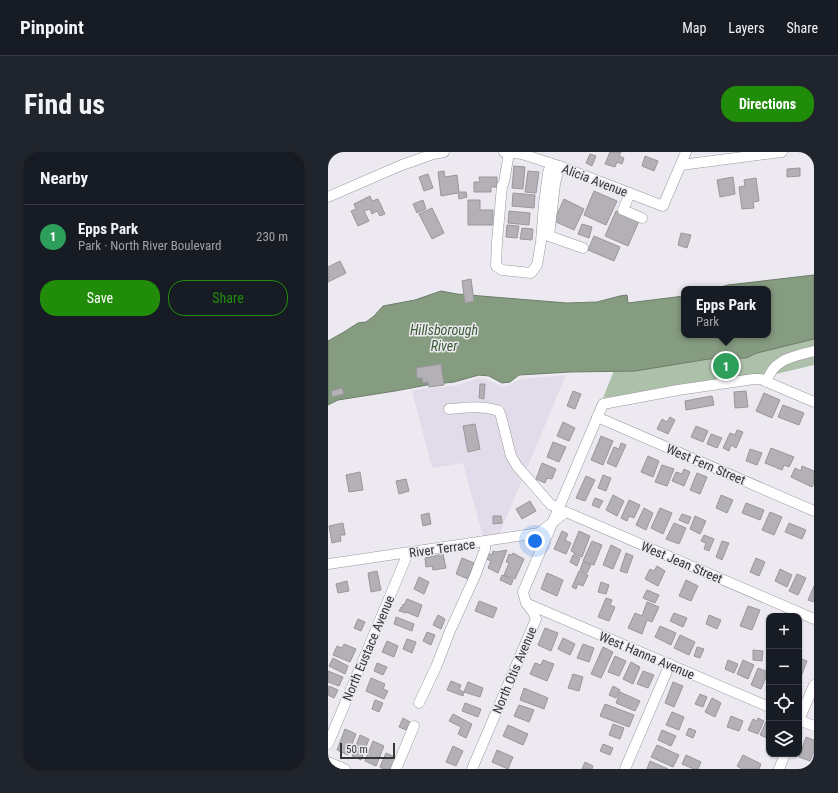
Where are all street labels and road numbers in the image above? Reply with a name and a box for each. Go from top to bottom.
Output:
street label: Alicia Avenue [560,161,630,200]
street label: West Fern Street [664,441,748,488]
street label: River Terrace [408,536,476,561]
street label: West Jean Street [639,539,725,586]
street label: North Eustace Avenue [339,593,397,703]
street label: North Otis Avenue [489,624,540,716]
street label: West Hanna Avenue [597,629,697,682]

